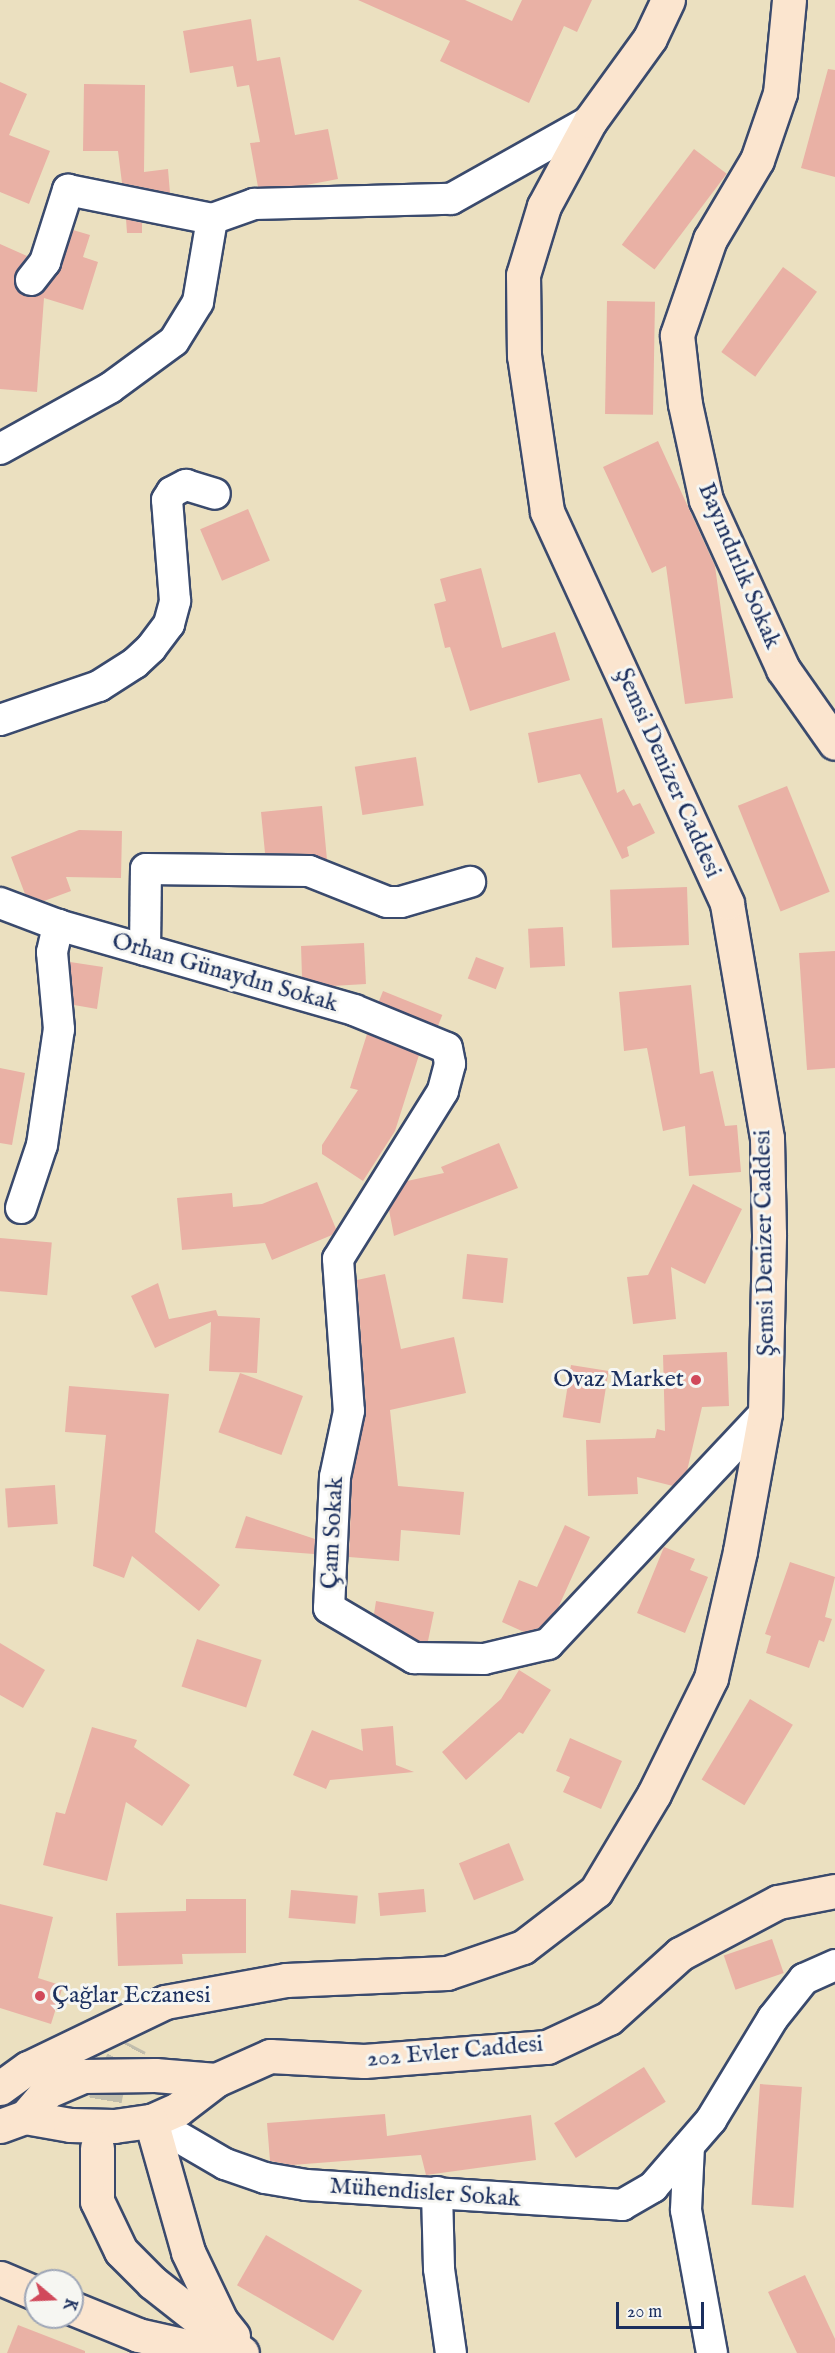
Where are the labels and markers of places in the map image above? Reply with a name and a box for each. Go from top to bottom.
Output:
place label: Ovaz Market [553,1366,684,1394]
marker: Ovaz Market [689,1373,703,1387]
place label: Çağlar Eczanesi [52,1982,211,2010]
marker: Çağlar Eczanesi [33,1989,47,2003]

